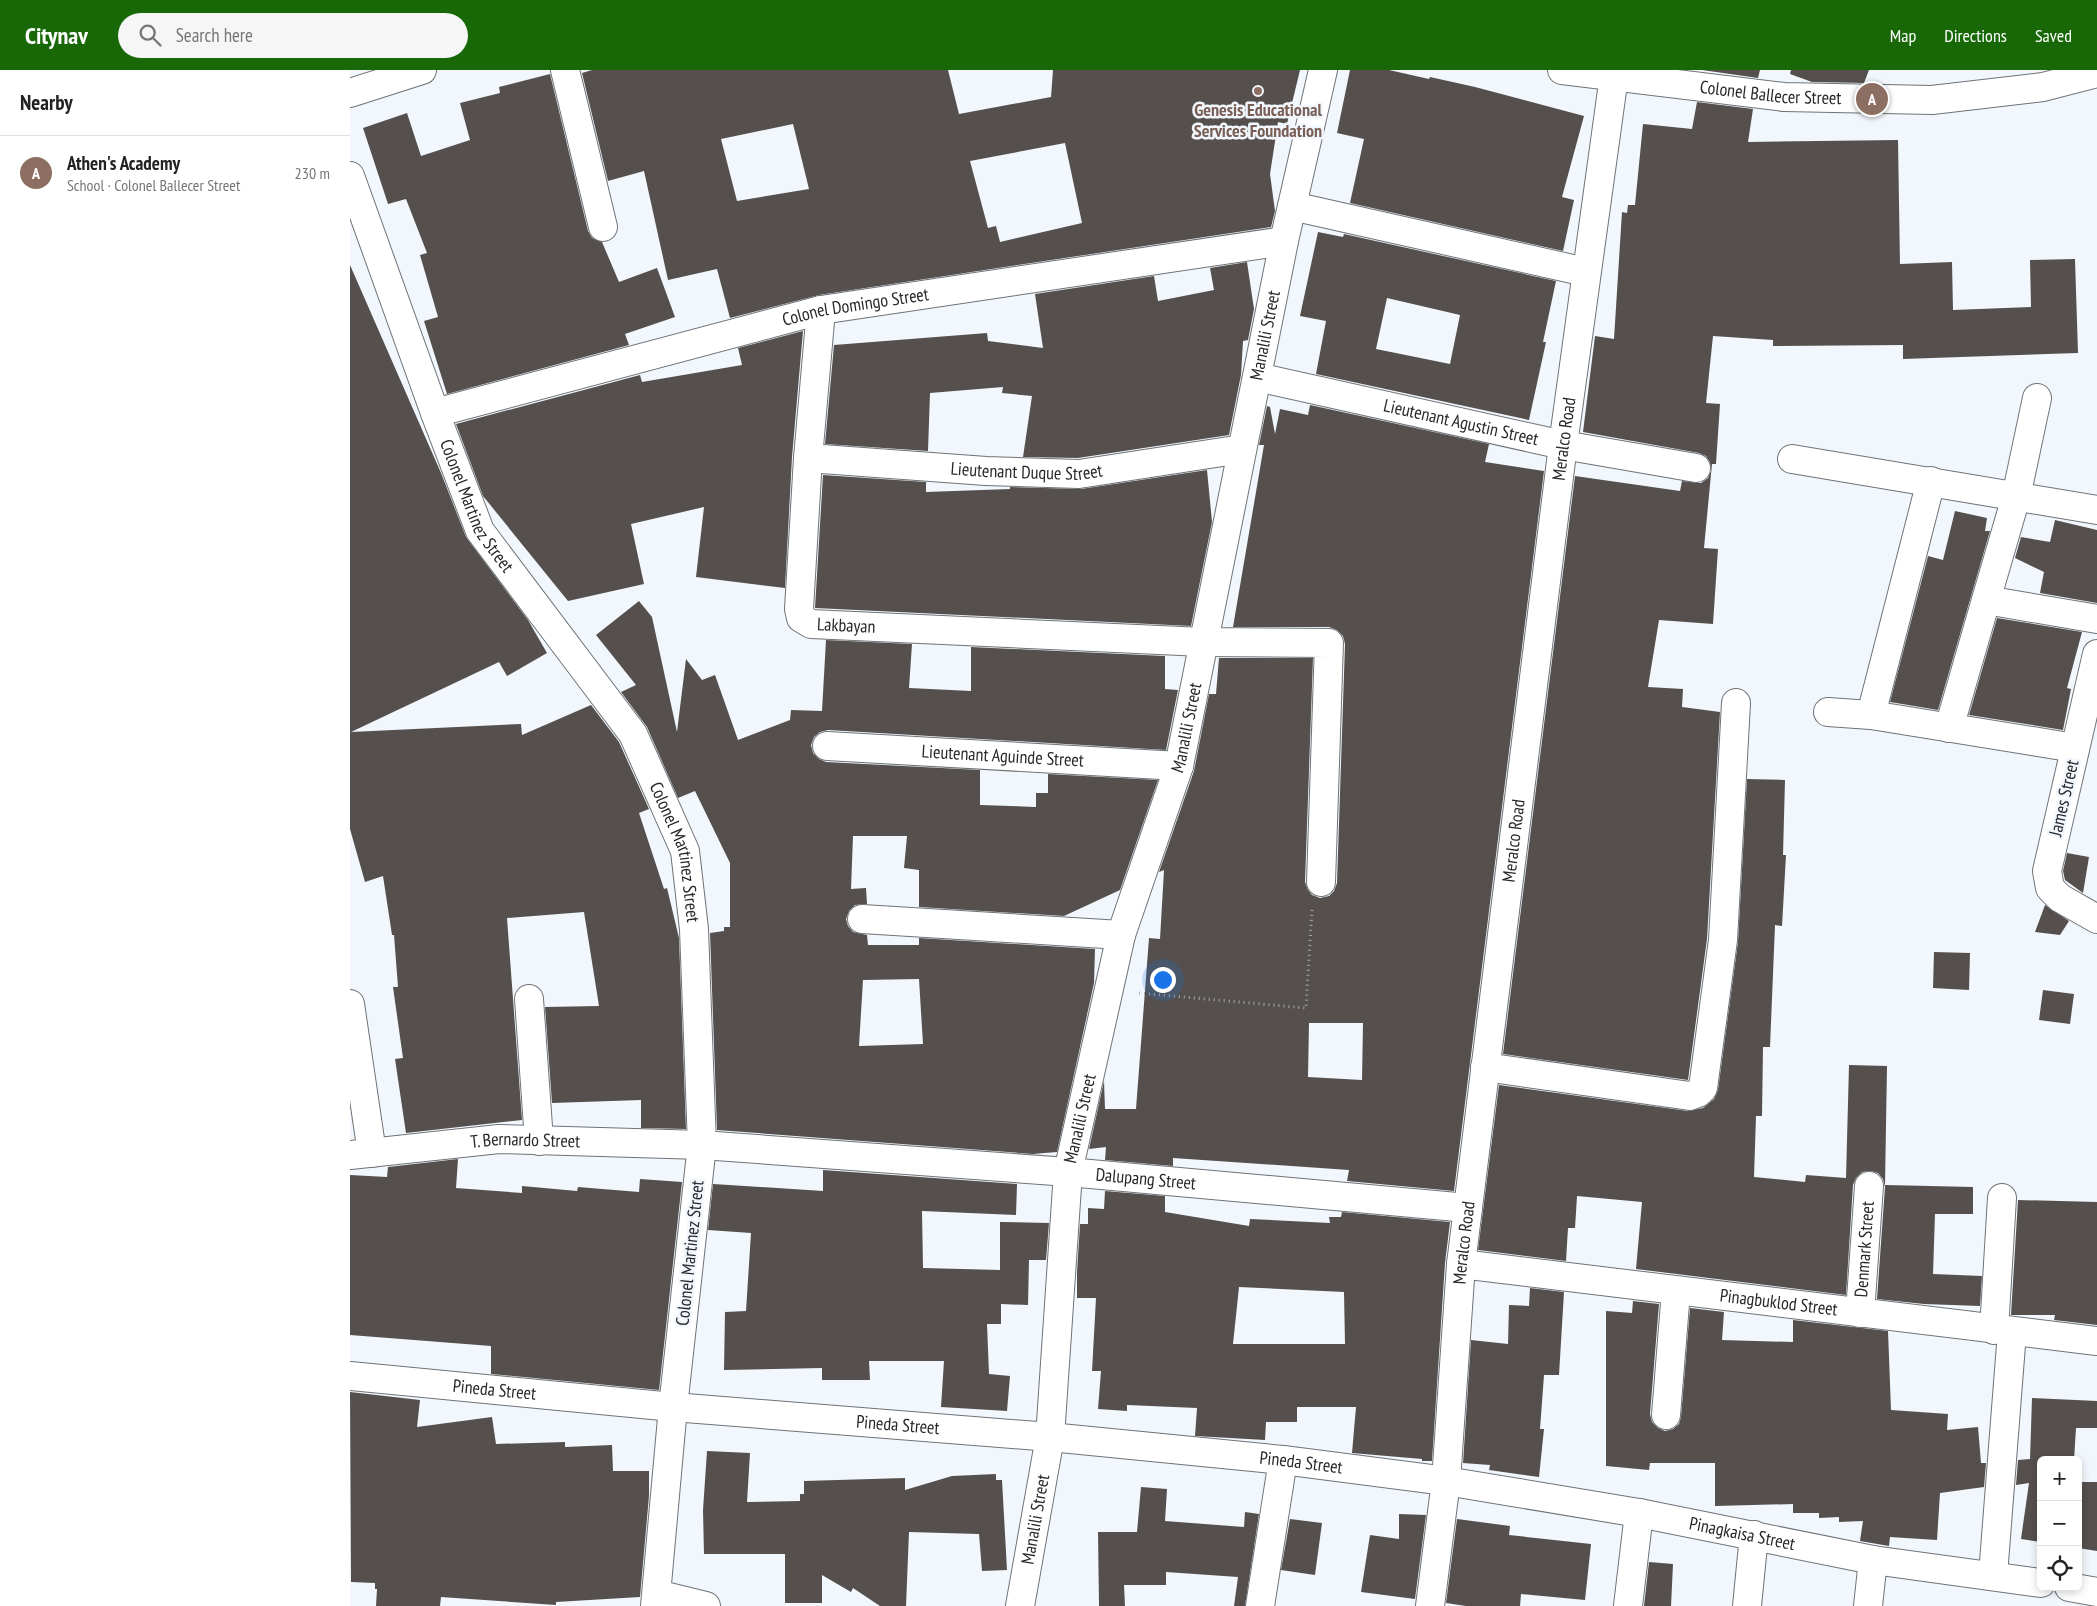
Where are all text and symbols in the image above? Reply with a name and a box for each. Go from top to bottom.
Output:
search box [118,13,468,58]
text: Citynav [25,20,88,51]
icon: search [136,21,164,49]
text: Search here [176,23,253,47]
text: Map [1890,24,1916,47]
text: Directions [1944,24,2007,47]
text: Saved [2035,24,2072,47]
street label: Colonel Ballecer Street [1699,75,1842,109]
pin: A [1856,80,1888,118]
marker: Genesis Educational Services Foundation [1252,85,1264,97]
text: Nearby [20,89,73,116]
place label: Genesis Educational Services Foundation [1194,98,1322,142]
text: Athen's Academy [67,151,180,175]
text: A [32,163,40,183]
text: 230 m [295,163,330,183]
text: School · Colonel Ballecer Street [67,175,240,195]
street label: Colonel Domingo Street [780,282,930,331]
street label: Manalili Street [1244,288,1285,382]
street label: Lieutenant Agustin Street [1381,393,1541,450]
street label: Meralco Road [1547,396,1580,482]
street label: Colonel Martinez Street [435,436,519,577]
street label: Lieutenant Duque Street [950,456,1104,485]
street label: Lakbayan [817,612,876,638]
street label: Manalili Street [1166,680,1206,776]
street label: Lieutenant Aguinde Street [921,739,1084,772]
street label: James Street [2043,757,2083,839]
street label: Colonel Martinez Street [645,778,705,924]
street label: Meralco Road [1497,798,1530,884]
your location [1150,967,1176,993]
street label: Manalili Street [1058,1071,1101,1165]
street label: T. Bernardo Street [469,1127,581,1153]
street label: Dalupang Street [1095,1163,1197,1194]
street label: Colonel Martinez Street [670,1179,709,1327]
street label: Meralco Road [1448,1200,1480,1285]
street label: Denmark Street [1849,1200,1879,1298]
street label: Pinagbuklod Street [1719,1283,1839,1321]
street label: Pineda Street [452,1374,537,1405]
street label: Pineda Street [855,1410,940,1439]
street label: Pineda Street [1258,1446,1344,1479]
map controls [2037,1456,2082,1591]
button: + [2037,1456,2082,1501]
street label: Manalili Street [1016,1472,1054,1566]
button: − [2037,1501,2082,1546]
street label: Pinagkaisa Street [1687,1511,1797,1555]
button: locate [2037,1546,2082,1591]

